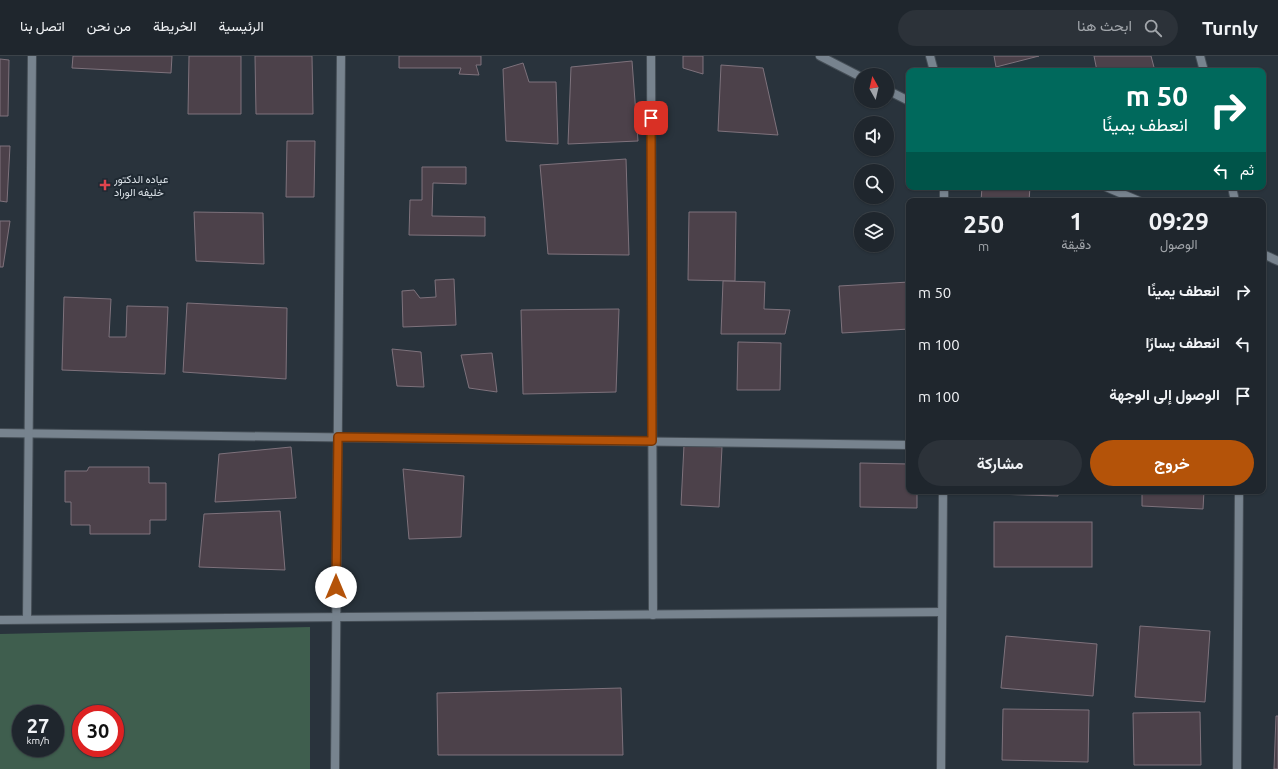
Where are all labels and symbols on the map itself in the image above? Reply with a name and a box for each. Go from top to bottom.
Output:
north arrow [854,68,894,108]
pin [634,101,668,135]
place label: عياده الدكتور خليفه الوراد [113,173,169,199]
marker: عياده الدكتور خليفه الوراد [99,179,111,191]
position arrow [315,566,357,608]
speed limit sign: 30 [72,705,124,757]

